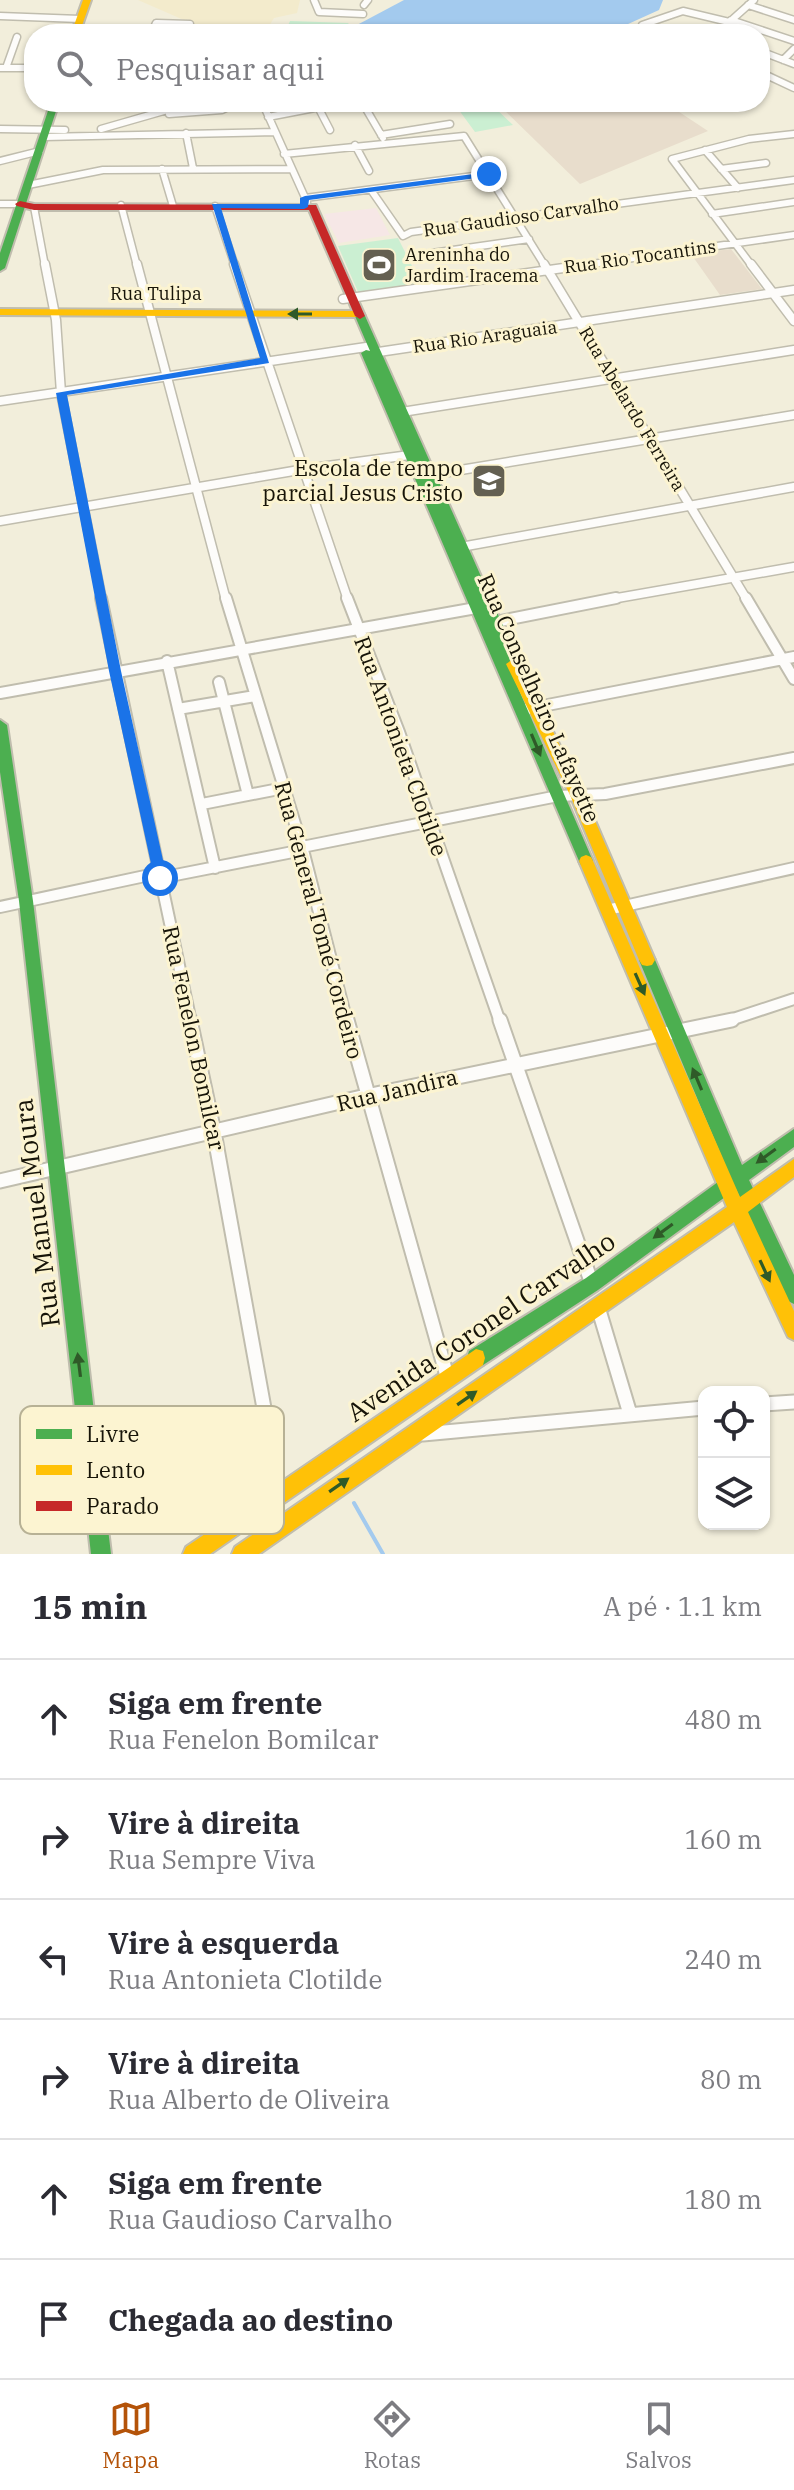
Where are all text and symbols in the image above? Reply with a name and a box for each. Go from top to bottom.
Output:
search box [24,24,770,112]
icon: search [52,46,96,90]
text: Pesquisar aqui [116,49,324,88]
route end [471,156,507,192]
street label: Rua Gaudioso Carvalho [422,191,620,242]
street label: Rua Rio Tocantins [562,234,717,279]
place label: Areninha do Jardim Iracema [405,243,539,287]
sports icon: Areninha do Jardim Iracema [360,246,398,284]
street label: Rua Tulipa [110,282,202,305]
one-way arrow [287,308,312,320]
street label: Rua Rio Araguaia [411,315,559,358]
street label: Rua Abelardo Ferreira [574,322,691,495]
place label: Escola de tempo parcial Jesus Cristo [262,453,463,507]
school or university icon: Escola de tempo parcial Jesus Cristo [470,462,508,500]
street label: Rua Conselheiro Lafayette [471,569,608,827]
street label: Rua Antonieta Clotilde [348,632,455,860]
one-way arrow [530,733,543,757]
street label: Rua General Tomé Cordeiro [268,778,371,1062]
route start [142,860,178,896]
street label: Rua Fenelon Bomilcar [157,923,233,1153]
one-way arrow [633,972,647,996]
street label: Rua Jandira [333,1061,460,1118]
one-way arrow [690,1067,703,1091]
street label: Rua Manuel Moura [5,1097,67,1329]
one-way arrow [756,1148,777,1164]
street label: Avenida Coronel Carvalho [340,1223,621,1429]
one-way arrow [653,1223,674,1239]
one-way arrow [758,1259,772,1282]
one-way arrow [72,1352,85,1377]
map controls [698,1386,770,1530]
button: locate [698,1386,770,1458]
one-way arrow [456,1391,477,1406]
legend [20,1406,284,1534]
text: Livre [86,1419,139,1448]
text: Lento [86,1455,145,1484]
button: layers [698,1458,770,1530]
one-way arrow [328,1478,349,1493]
text: Parado [86,1491,159,1520]
text: 15 min [32,1584,148,1628]
text: A pé · 1.1 km [603,1589,762,1623]
text: Siga em frente [108,1683,323,1722]
icon: ahead [32,1697,76,1741]
text: 480 m [684,1702,762,1736]
text: Rua Fenelon Bomilcar [108,1722,378,1756]
text: Vire à direita [108,1803,300,1842]
icon: right [32,1817,76,1861]
text: 160 m [684,1822,762,1856]
text: Rua Sempre Viva [108,1842,316,1876]
text: Vire à esquerda [108,1923,339,1962]
icon: left [32,1937,76,1981]
text: 240 m [684,1942,762,1976]
text: Rua Antonieta Clotilde [108,1962,382,1996]
text: Vire à direita [108,2043,300,2082]
icon: right [32,2057,76,2101]
text: 80 m [700,2062,762,2096]
text: Rua Alberto de Oliveira [108,2082,390,2116]
text: Siga em frente [108,2163,323,2202]
icon: ahead [32,2177,76,2221]
text: 180 m [684,2182,762,2216]
text: Rua Gaudioso Carvalho [108,2202,392,2236]
icon: arrive [32,2297,76,2341]
text: Chegada ao destino [108,2300,393,2339]
tab: Mapa [102,2397,159,2474]
tab: Rotas [364,2397,421,2474]
tab: Salvos [626,2397,692,2474]

